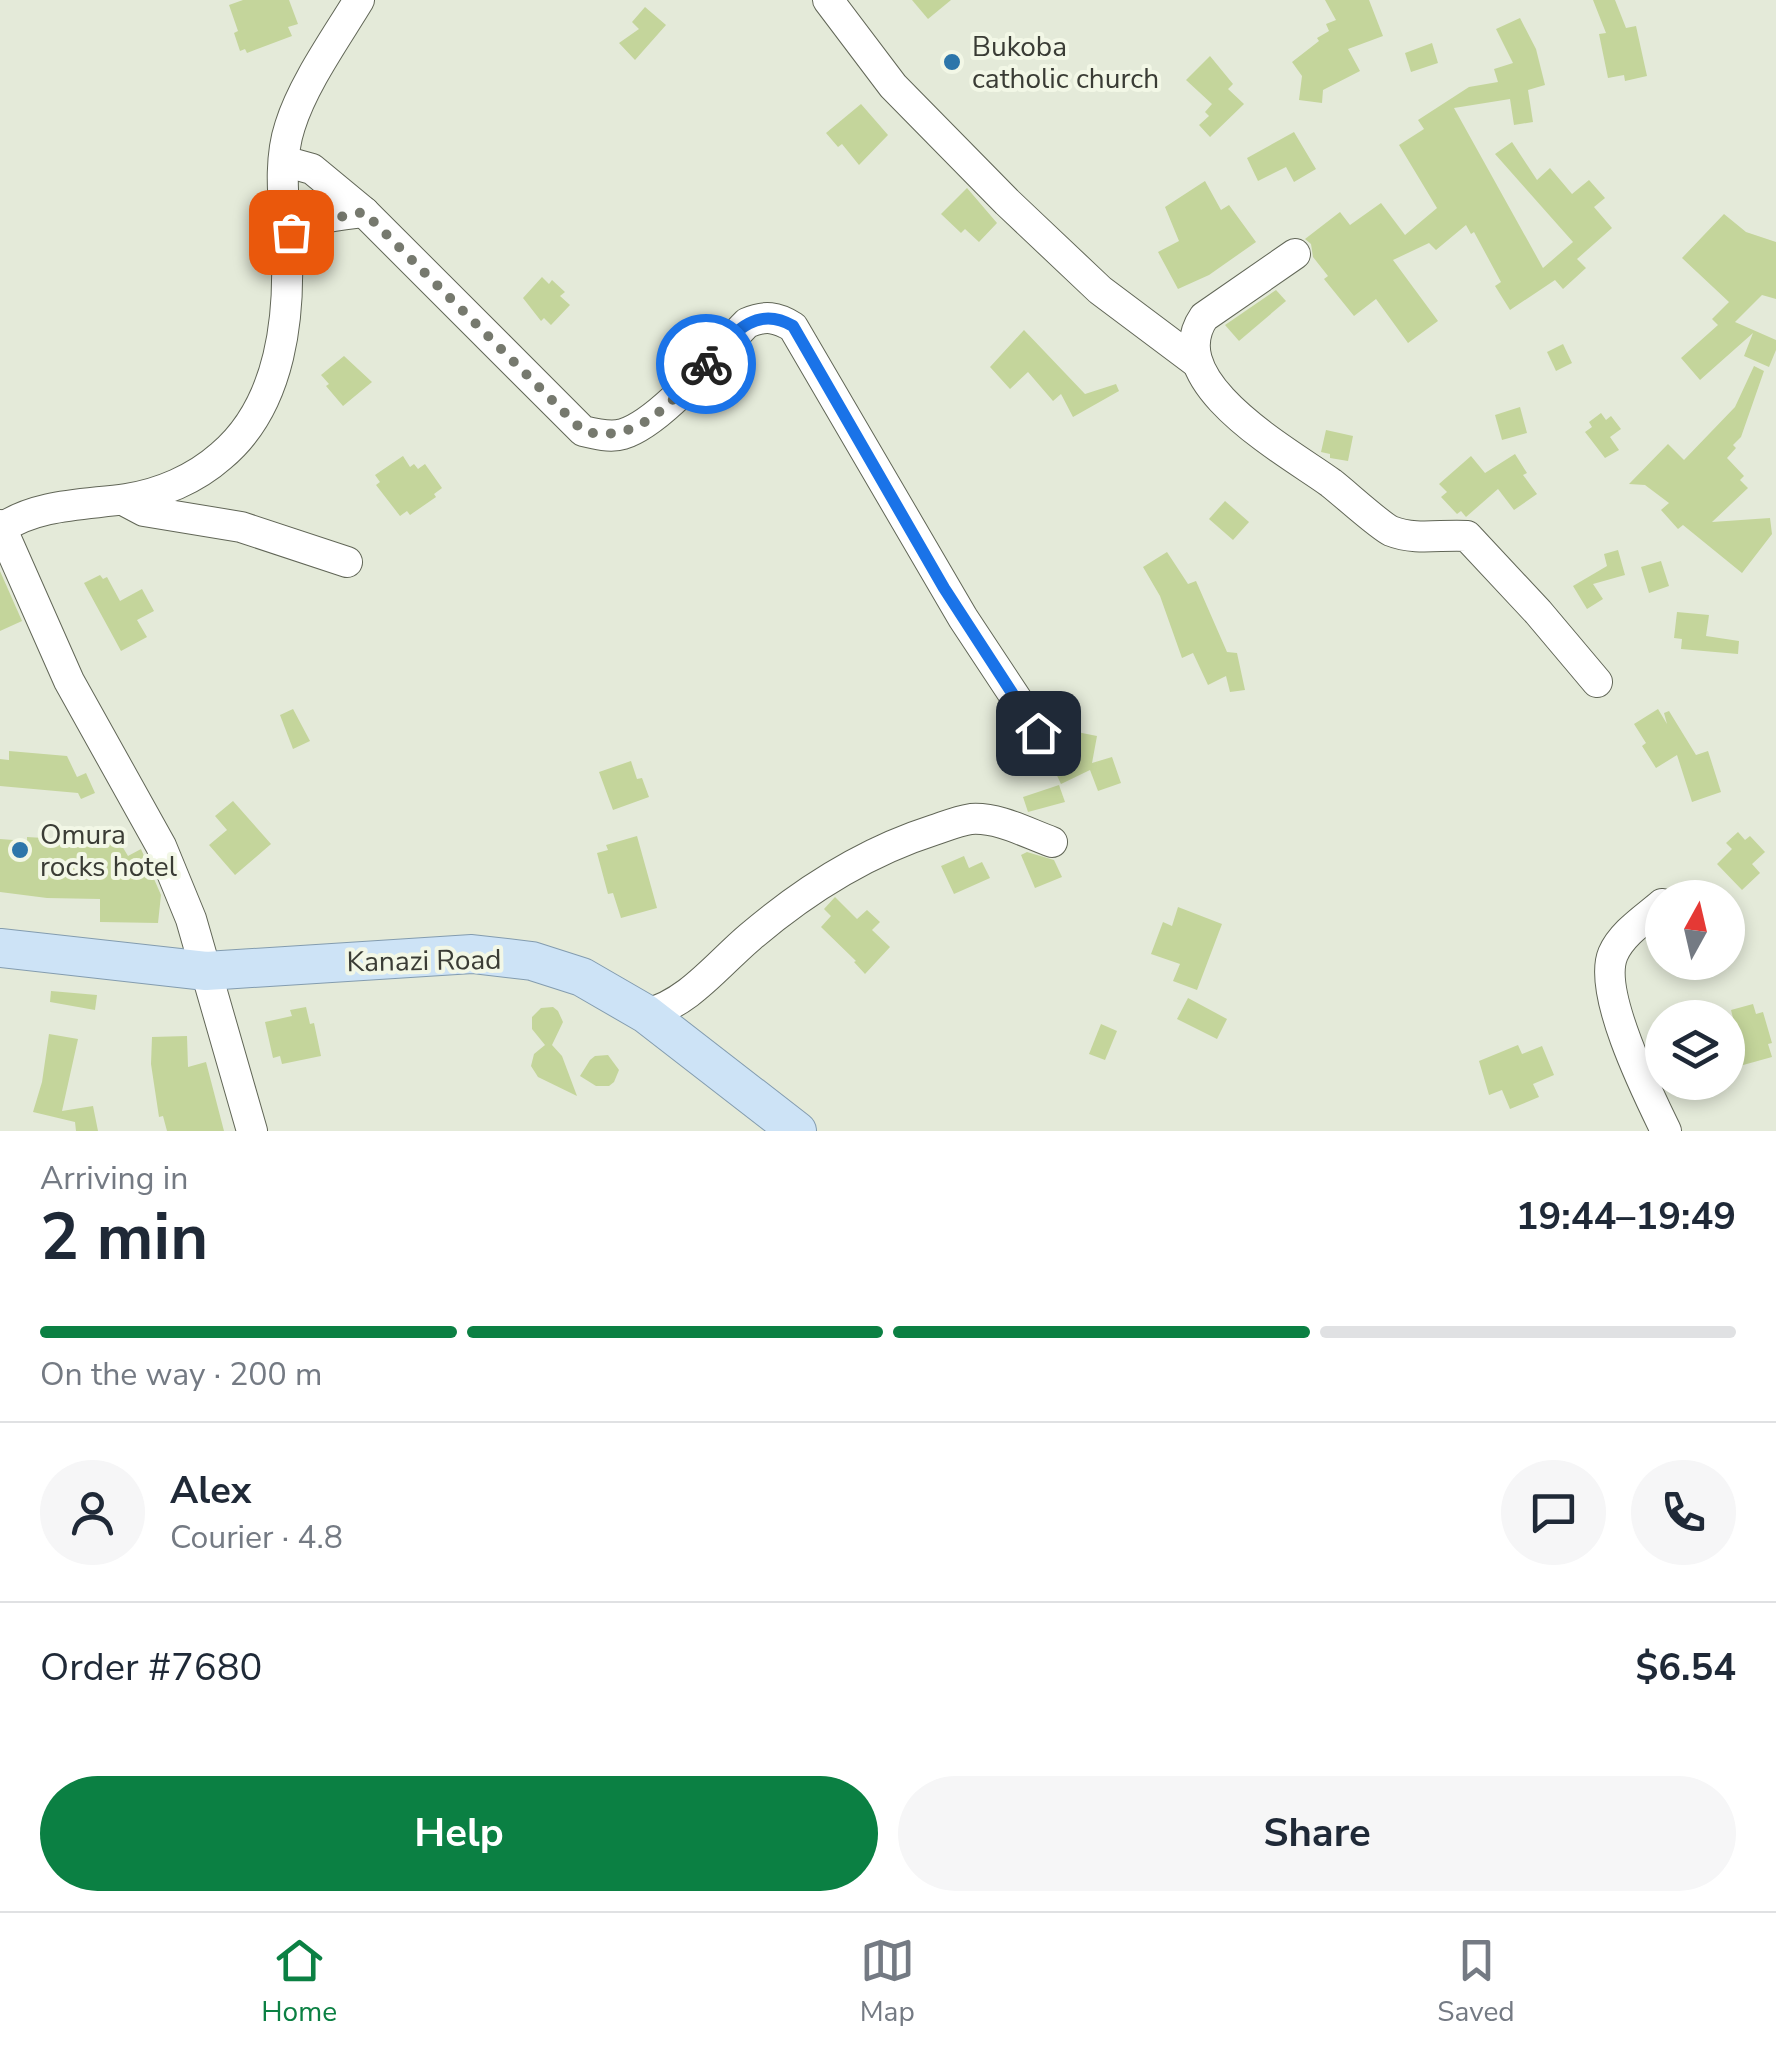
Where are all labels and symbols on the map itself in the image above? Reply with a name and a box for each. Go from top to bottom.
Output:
place label: Bukoba catholic church [972,28,1159,98]
marker: Bukoba catholic church [941,51,963,73]
pin [249,190,334,275]
courier [656,314,756,414]
pin [996,691,1081,776]
place label: Omura rocks hotel [40,816,178,886]
marker: Omura rocks hotel [9,839,31,861]
north arrow [1645,880,1745,980]
street label: Kanazi Road [346,941,502,981]

